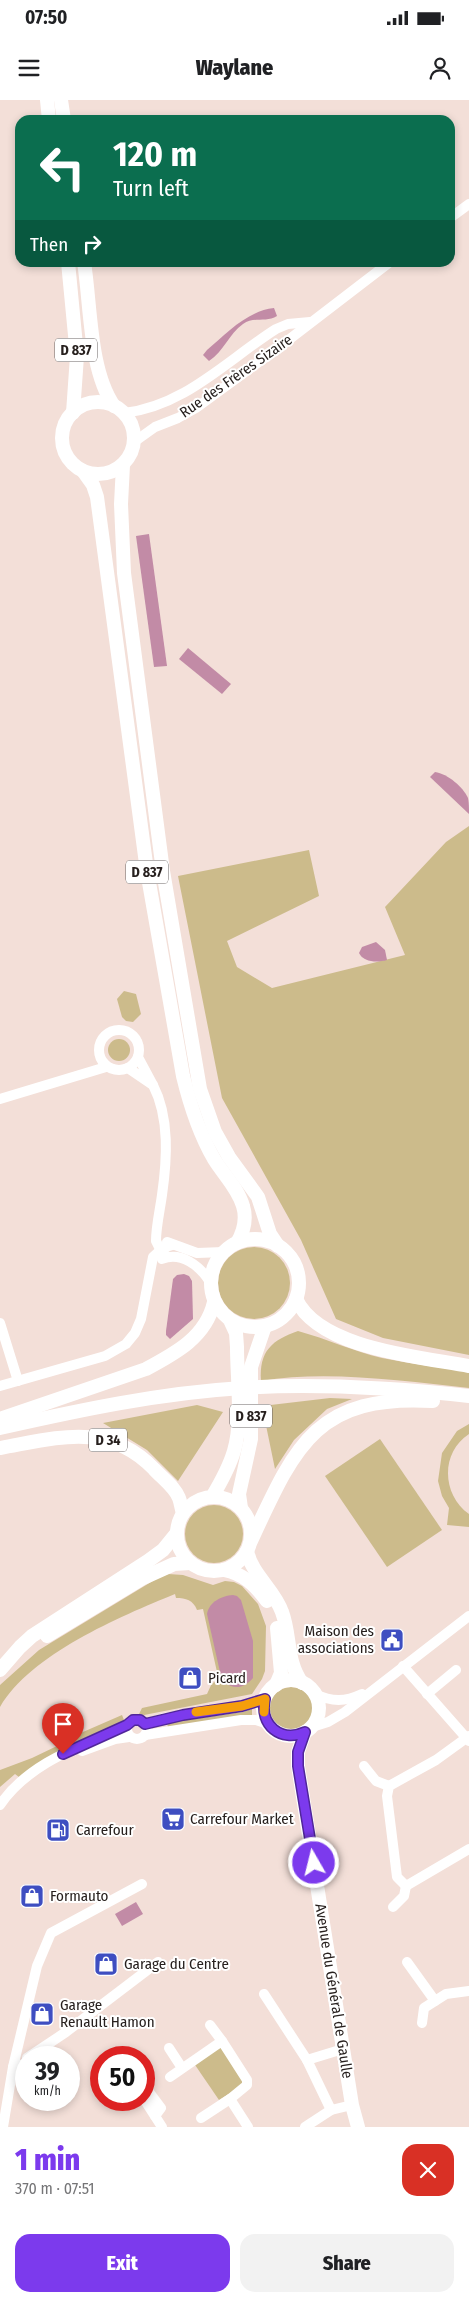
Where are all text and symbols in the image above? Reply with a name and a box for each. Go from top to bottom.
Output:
text: 07:50 [25,6,67,29]
icon: menu [15,54,43,82]
text: Waylane [196,54,273,81]
icon: person [426,54,454,82]
text: 120 m [113,133,197,175]
icon: left [30,135,95,200]
text: Turn left [113,175,189,202]
icon: right [78,230,106,258]
text: Then [30,233,68,256]
street label: Rue des Frères Sizaire [176,330,296,422]
road number: D 837 [55,338,97,362]
road number: D 837 [126,860,168,884]
road number: D 837 [230,1404,272,1428]
road number: D 34 [89,1428,127,1452]
place label: Maison des associations [298,1622,374,1657]
public building icon: Maison des associations [379,1627,405,1653]
shop icon: Picard [177,1665,203,1691]
place label: Picard [208,1669,246,1687]
pin [42,1703,84,1754]
icon: arrive [49,1710,77,1738]
supermarket icon: Carrefour Market [160,1806,186,1832]
place label: Carrefour Market [190,1810,294,1828]
fuel station icon: Carrefour [45,1817,71,1843]
place label: Carrefour [76,1821,134,1839]
position arrow [287,1836,339,1888]
shop icon: Formauto [19,1883,45,1909]
place label: Formauto [50,1887,109,1905]
street label: Avenue du Général de Gaulle [311,1902,357,2080]
shop icon: Garage du Centre [93,1951,119,1977]
place label: Garage du Centre [124,1955,229,1973]
place label: Garage Renault Hamon [60,1996,155,2031]
shop icon: Garage Renault Hamon [29,2001,55,2027]
speed limit sign: 50 [90,2046,155,2111]
text: 39 [35,2057,60,2087]
text: km/h [34,2084,61,2098]
text: 1 min [15,2142,80,2178]
button: close [402,2144,454,2196]
text: 370 m · 07:51 [15,2179,95,2198]
button: Exit [15,2234,230,2292]
button: Share [240,2234,454,2292]

